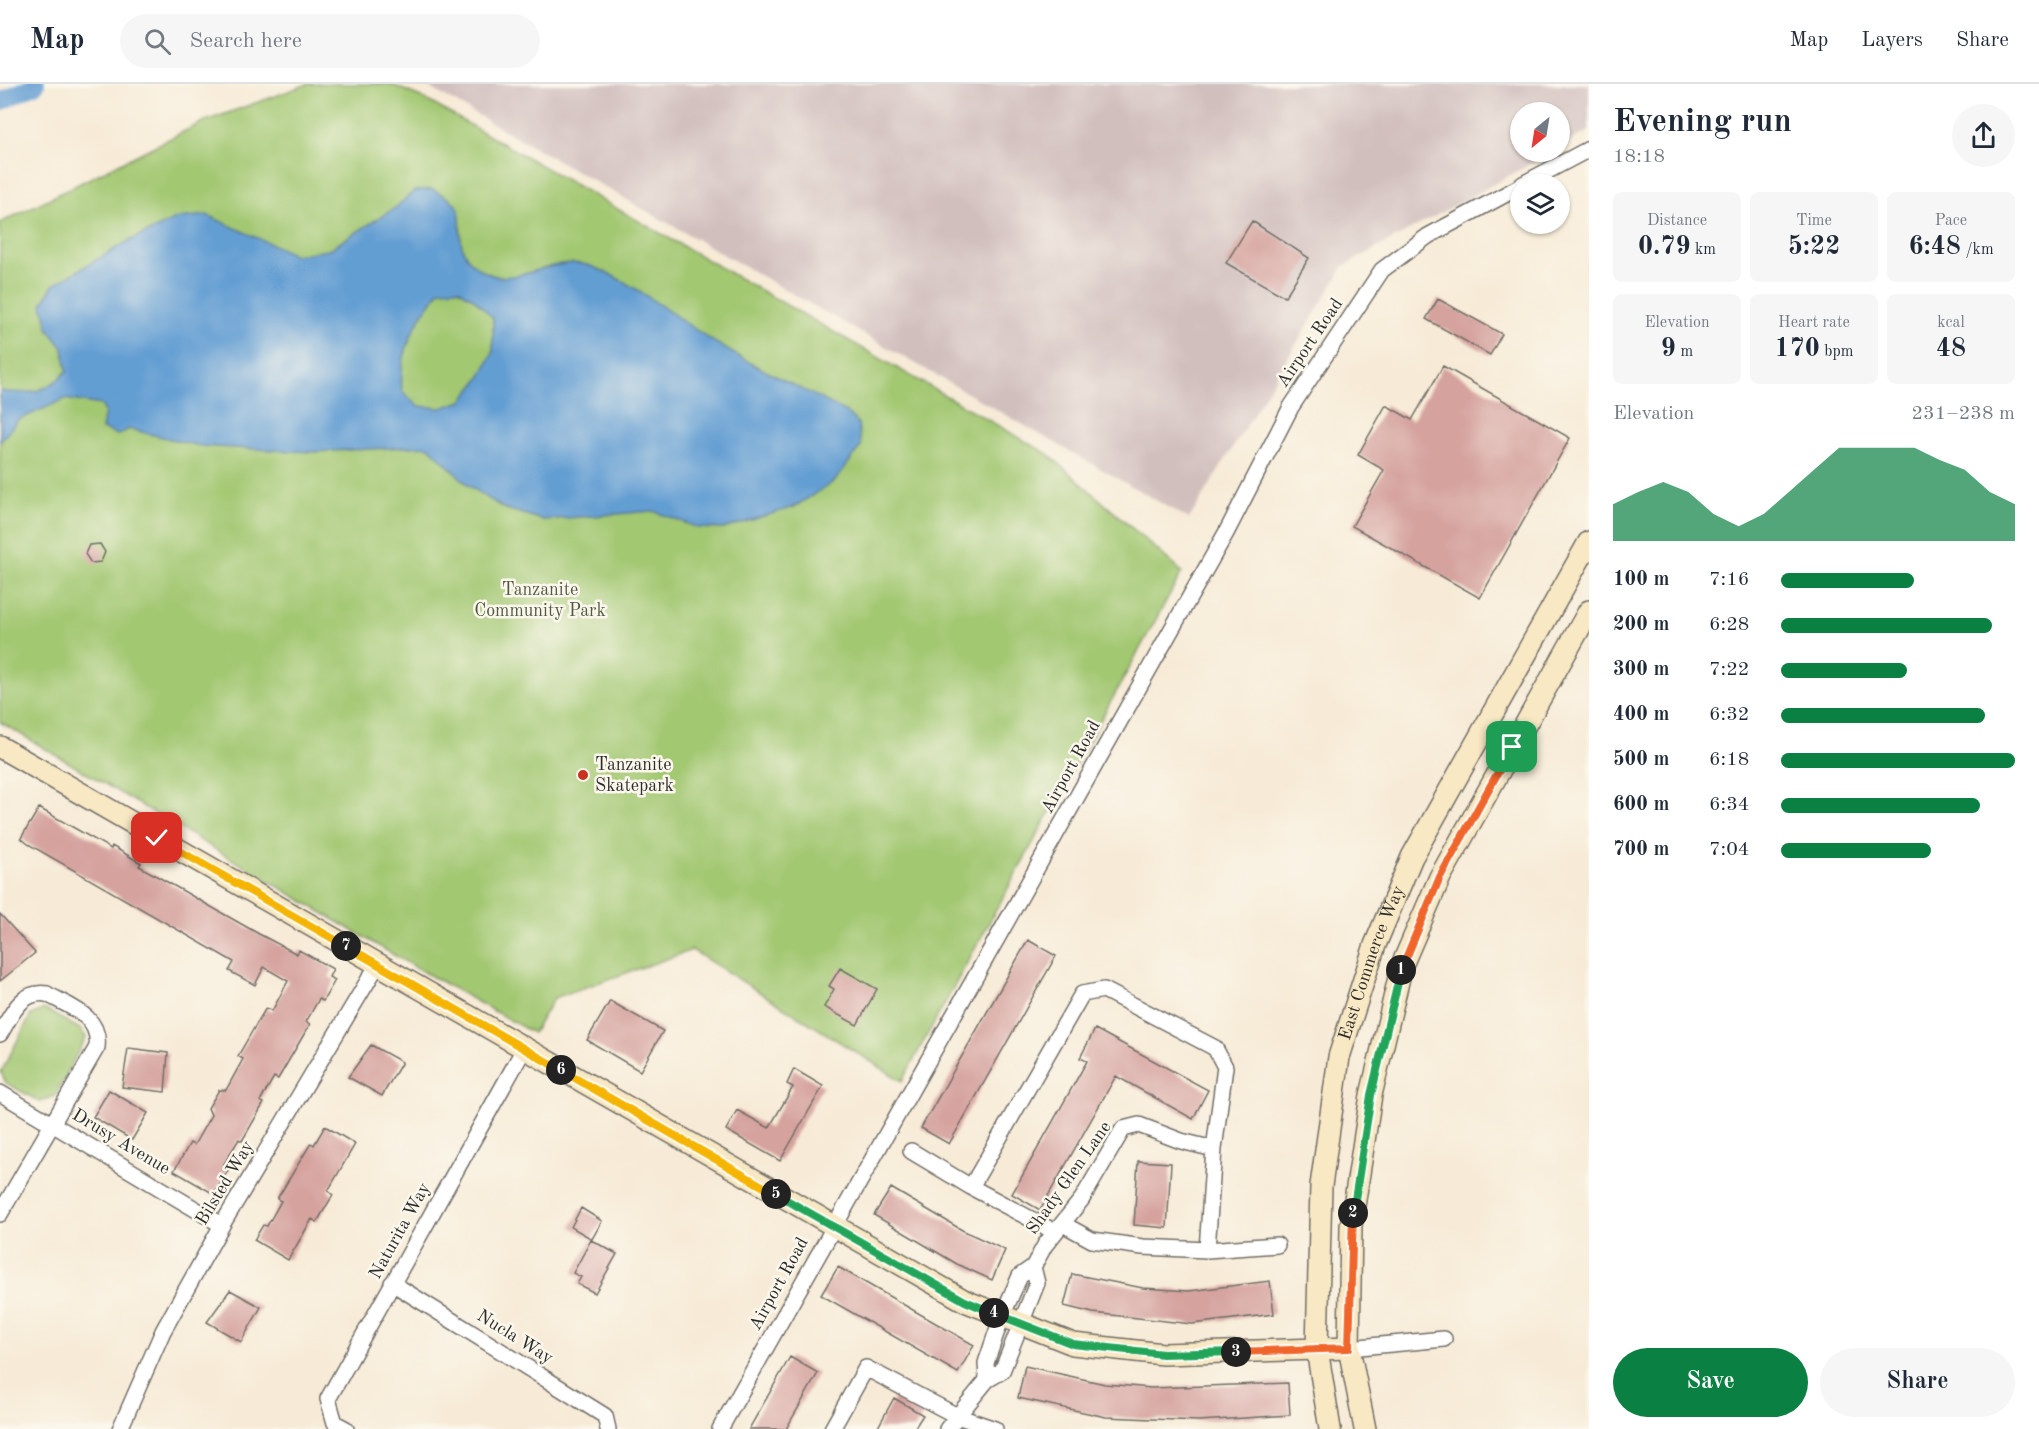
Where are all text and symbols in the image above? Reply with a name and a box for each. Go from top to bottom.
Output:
search box [120,14,540,68]
icon: search [141,25,174,58]
text: Map [30,27,84,55]
text: Search here [189,30,302,52]
text: Map [1789,30,1828,51]
text: Layers [1861,30,1923,51]
text: Share [1956,30,2009,51]
north arrow [1510,102,1570,162]
map controls [1510,102,1570,234]
button: share [1952,104,2015,167]
text: Evening run [1613,106,1792,139]
text: 18:18 [1613,147,1665,167]
button: layers [1510,174,1570,234]
text: Distance [1647,213,1707,229]
text: Time [1796,213,1832,229]
text: Pace [1935,213,1967,229]
text: 0.79 [1638,234,1691,260]
text: 5:22 [1788,234,1840,260]
text: 6:48 [1908,234,1961,260]
text: km [1691,242,1716,258]
text: /km [1961,242,1994,258]
street label: Airport Road [1274,295,1346,391]
text: Elevation [1644,315,1710,331]
text: Heart rate [1778,315,1850,331]
text: kcal [1937,315,1965,331]
text: 9 [1661,336,1676,362]
text: 170 [1775,336,1820,362]
text: 48 [1936,336,1966,362]
text: m [1676,344,1693,360]
text: bpm [1820,344,1853,360]
text: Elevation [1613,404,1694,424]
text: 231–238 m [1912,404,2015,424]
text: 100 m [1613,570,1669,590]
text: 7:16 [1709,570,1749,590]
park label: Tanzanite Community Park [474,581,606,620]
text: 200 m [1613,615,1669,635]
text: 6:28 [1709,615,1749,635]
text: 300 m [1613,660,1669,680]
text: 7:22 [1709,660,1749,680]
text: 400 m [1613,705,1669,725]
text: 6:32 [1709,705,1749,725]
street label: Airport Road [1038,718,1104,816]
pin [1486,721,1537,772]
icon: arrive [1495,730,1528,763]
text: 500 m [1613,750,1669,770]
text: 6:18 [1709,750,1749,770]
place label: Tanzanite Skatepark [595,756,674,795]
marker: Tanzanite Skatepark [576,768,590,782]
text: 600 m [1613,795,1669,815]
text: 6:34 [1709,795,1749,815]
pin [131,812,182,863]
icon: check [140,821,173,854]
text: 700 m [1613,840,1669,860]
text: 7:04 [1709,840,1749,860]
street label: East Commerce Way [1336,883,1408,1042]
pin: 7 [331,931,361,961]
text: 7 [341,938,351,954]
pin: 1 [1386,955,1416,985]
text: 1 [1396,962,1406,978]
pin: 6 [546,1055,576,1085]
text: 6 [556,1062,566,1078]
street label: Drusy Avenue [69,1106,173,1178]
street label: Shady Glen Lane [1023,1118,1115,1238]
street label: Bilsted Way [193,1137,257,1228]
street label: Naturita Way [366,1179,434,1282]
pin: 5 [761,1179,791,1209]
text: 5 [771,1186,781,1202]
pin: 2 [1338,1198,1368,1228]
text: 2 [1348,1205,1358,1221]
street label: Airport Road [746,1235,812,1333]
pin: 4 [979,1298,1009,1328]
text: 4 [989,1305,999,1321]
street label: Nucla Way [474,1307,557,1368]
pin: 3 [1221,1337,1251,1367]
text: 3 [1231,1344,1241,1360]
button: Save [1613,1348,1808,1417]
button: Share [1820,1348,2015,1417]

